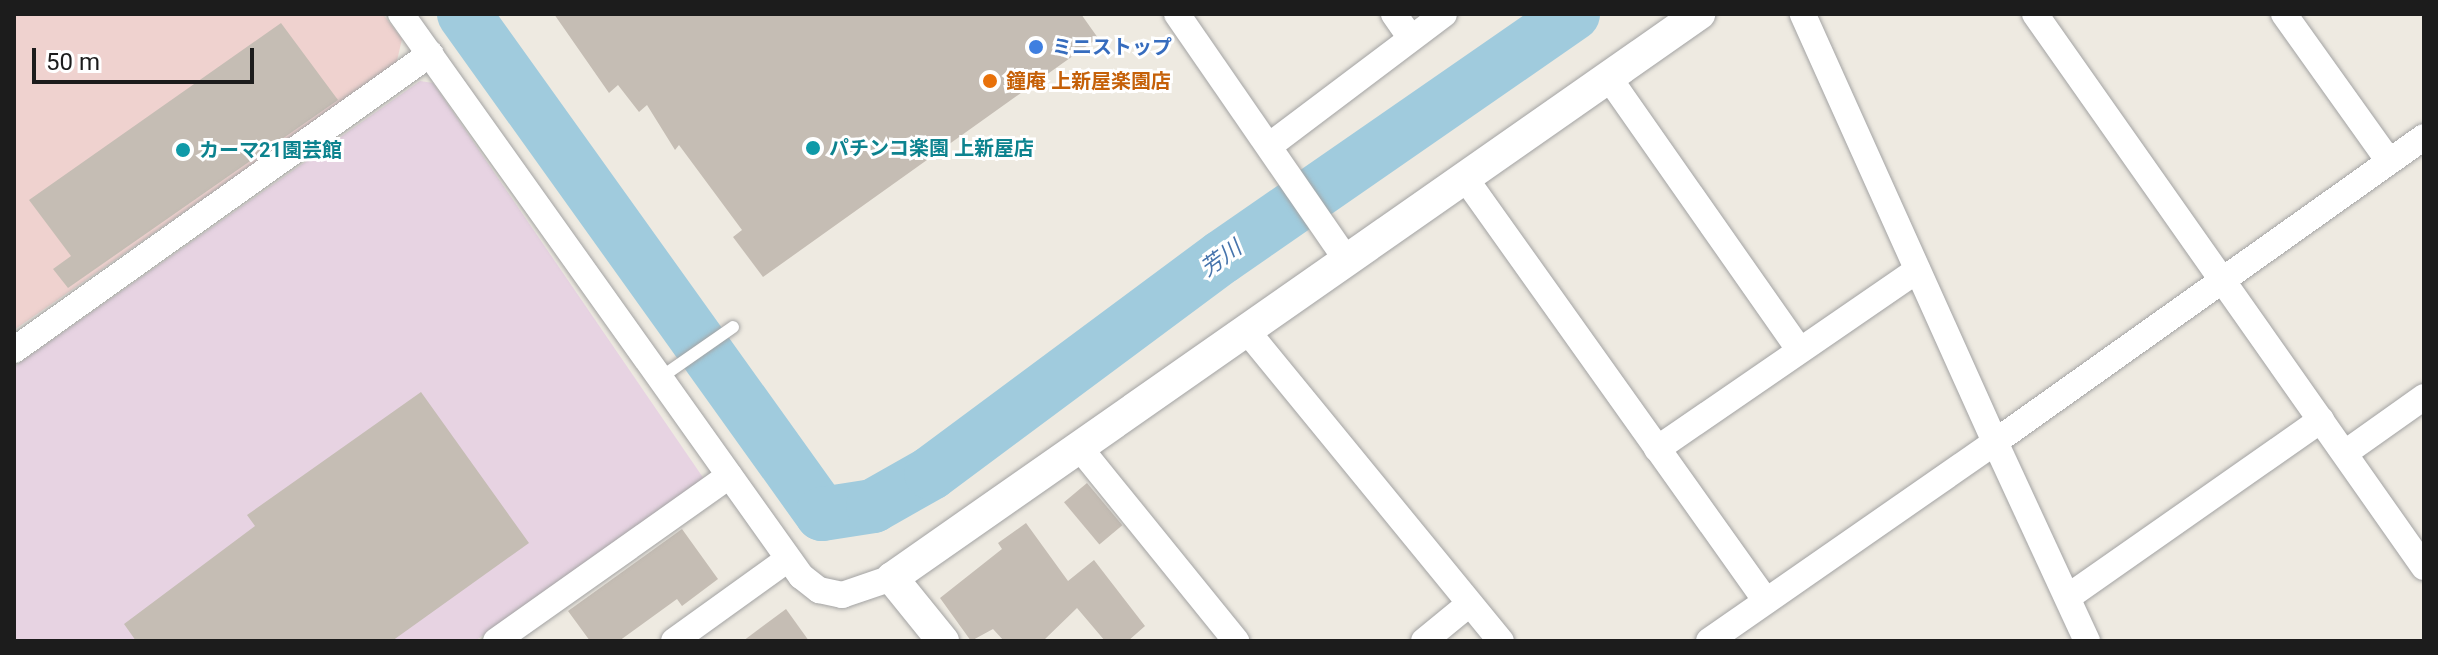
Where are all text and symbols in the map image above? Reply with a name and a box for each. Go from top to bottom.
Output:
scale bar [36,32,258,82]
place label: ミニストップ [1052,35,1172,59]
marker: ミニストップ [1027,38,1045,56]
text: 50 m [46,48,100,76]
place label: 鐘庵 上新屋楽園店 [1006,69,1171,93]
marker: 鐘庵 上新屋楽園店 [981,72,999,90]
place label: パチンコ楽園 上新屋店 [829,136,1034,160]
place label: カーマ21園芸館 [199,138,342,162]
marker: パチンコ楽園 上新屋店 [804,139,822,157]
marker: カーマ21園芸館 [174,141,192,159]
water label: 芳川 [1195,234,1247,282]

